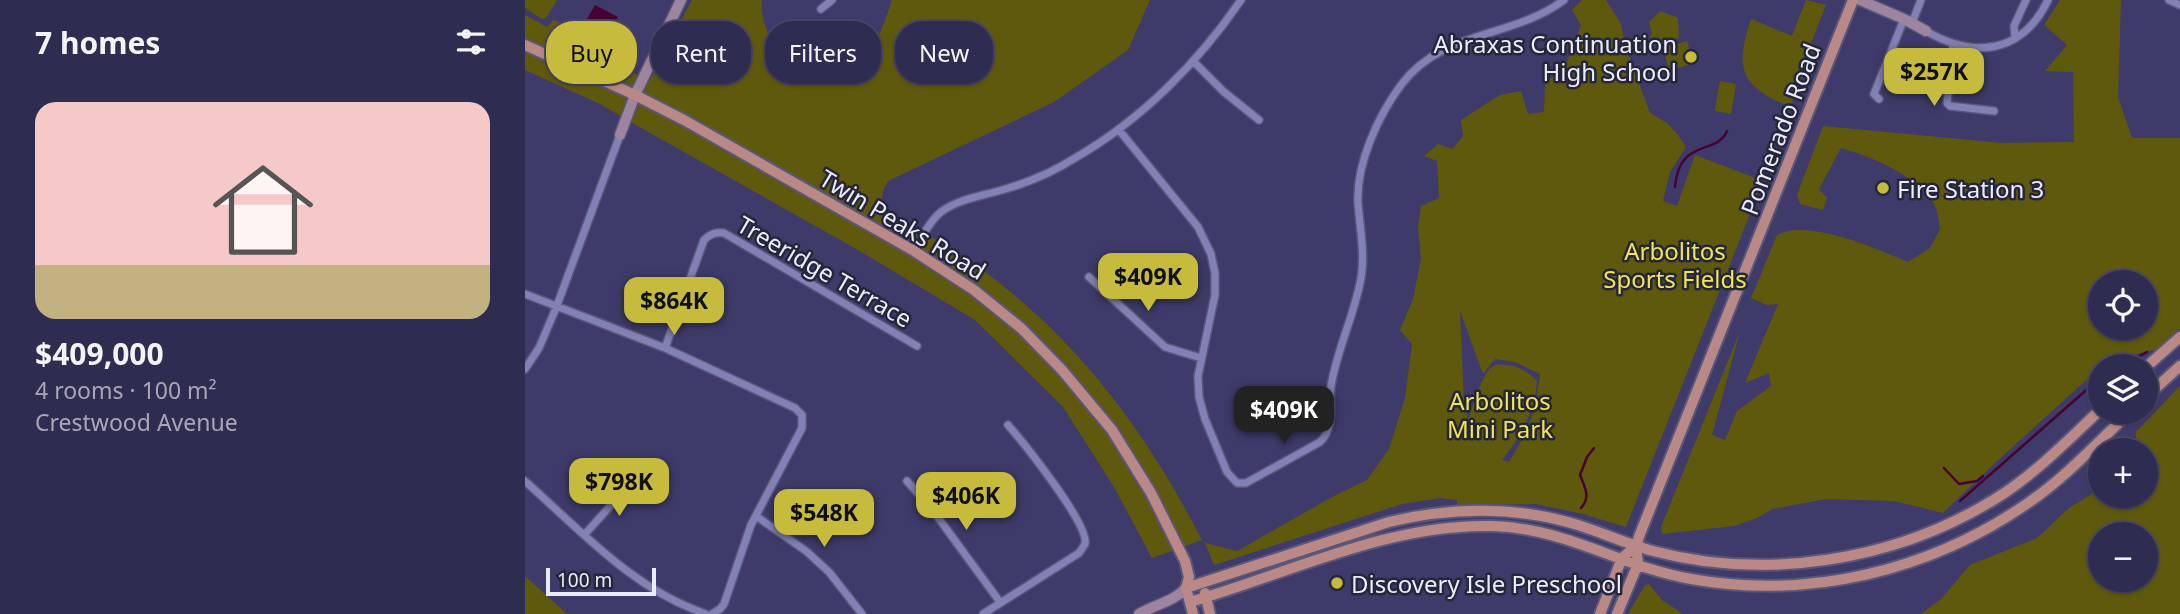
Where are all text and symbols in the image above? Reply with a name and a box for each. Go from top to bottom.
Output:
chip: Buy [546,21,637,84]
chip: Rent [651,21,751,84]
chip: Filters [765,21,881,84]
chip: New [895,21,993,84]
text: 7 homes [35,22,160,63]
icon: filters [452,23,490,61]
place label: Abraxas Continuation High School [1433,27,1677,88]
street label: Pomerado Road [1732,39,1828,219]
pin: $257K [1885,48,1983,108]
marker: Abraxas Continuation High School [1683,49,1699,65]
text: $257K [1900,55,1968,87]
icon: home [200,147,326,273]
street label: Twin Peaks Road [814,161,992,287]
place label: Fire Station 3 [1897,172,2044,205]
marker: Fire Station 3 [1875,180,1891,196]
street label: Treeridge Terrace [731,207,919,335]
park label: Arbolitos Sports Fields [1603,234,1747,295]
pin: $409K [1099,254,1197,313]
text: $409K [1114,260,1182,292]
map controls [2088,270,2158,592]
button: locate [2088,270,2158,340]
pin: $864K [625,278,723,337]
text: $864K [640,284,708,316]
text: $409,000 [35,333,164,374]
button: layers [2088,354,2158,424]
text: 4 rooms · 100 m² [35,374,217,406]
park label: Arbolitos Mini Park [1447,384,1553,445]
pin: $409K [1235,386,1333,446]
text: $409K [1250,393,1318,425]
text: Crestwood Avenue [35,406,238,438]
button: + [2088,438,2158,508]
pin: $798K [570,458,668,518]
text: $798K [585,465,653,497]
pin: $406K [917,472,1015,532]
text: $406K [932,479,1000,511]
pin: $548K [775,490,873,549]
text: $548K [790,496,858,528]
button: − [2088,522,2158,592]
scale bar [546,565,656,597]
text: 100 m [557,567,612,593]
place label: Discovery Isle Preschool [1351,567,1622,600]
marker: Discovery Isle Preschool [1329,575,1345,591]

